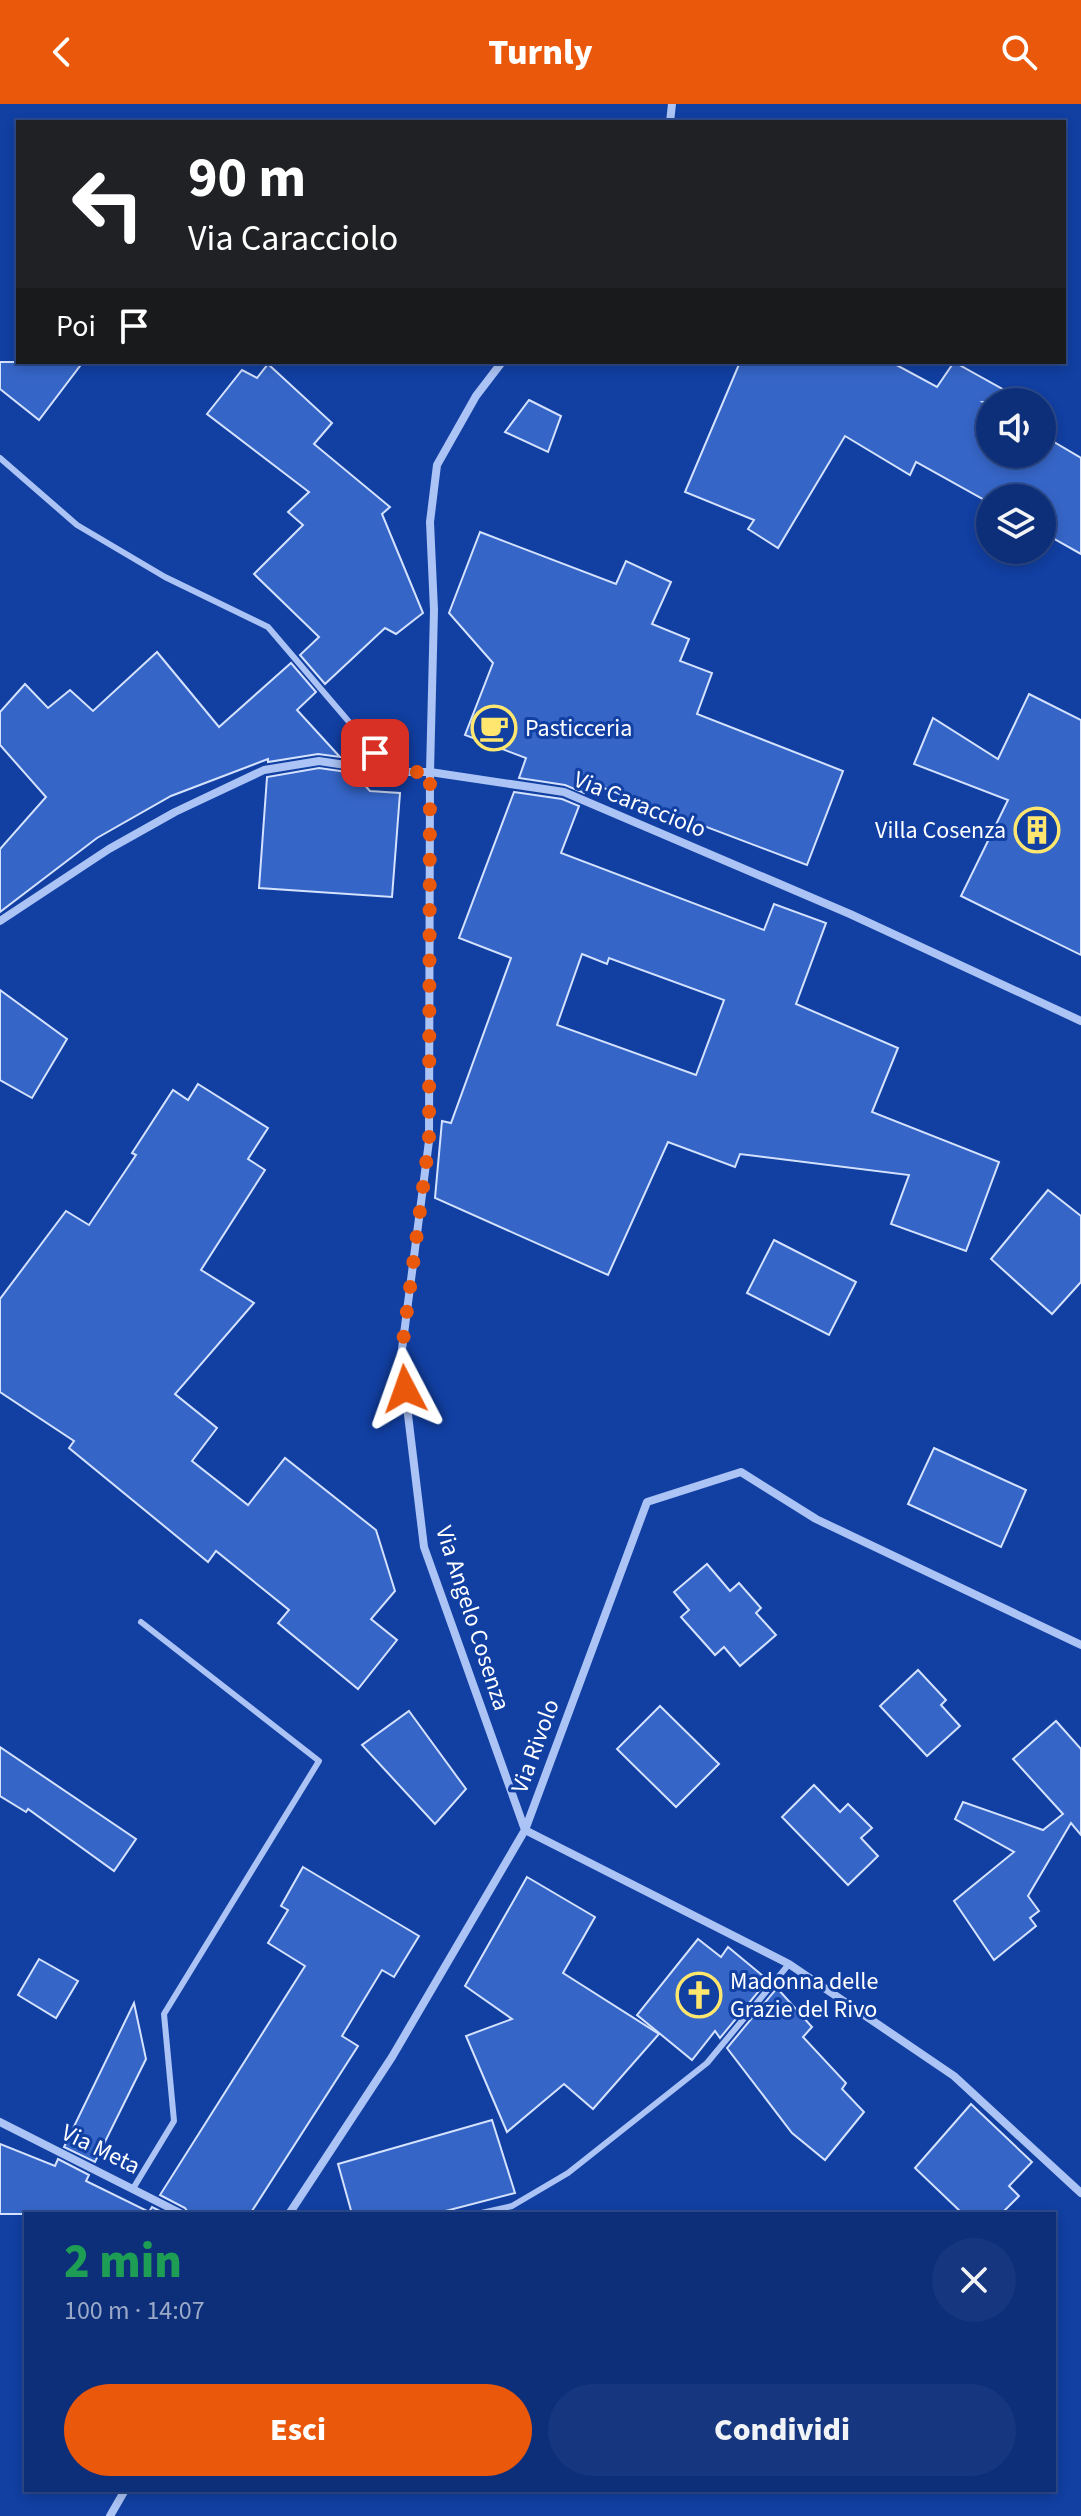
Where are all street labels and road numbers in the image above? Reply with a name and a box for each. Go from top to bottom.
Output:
street label: Via Caracciolo [568,762,711,847]
street label: Via Angelo Cosenza [426,1521,519,1715]
street label: Via Rivolo [502,1694,569,1798]
street label: Via Meta [55,2115,146,2184]

